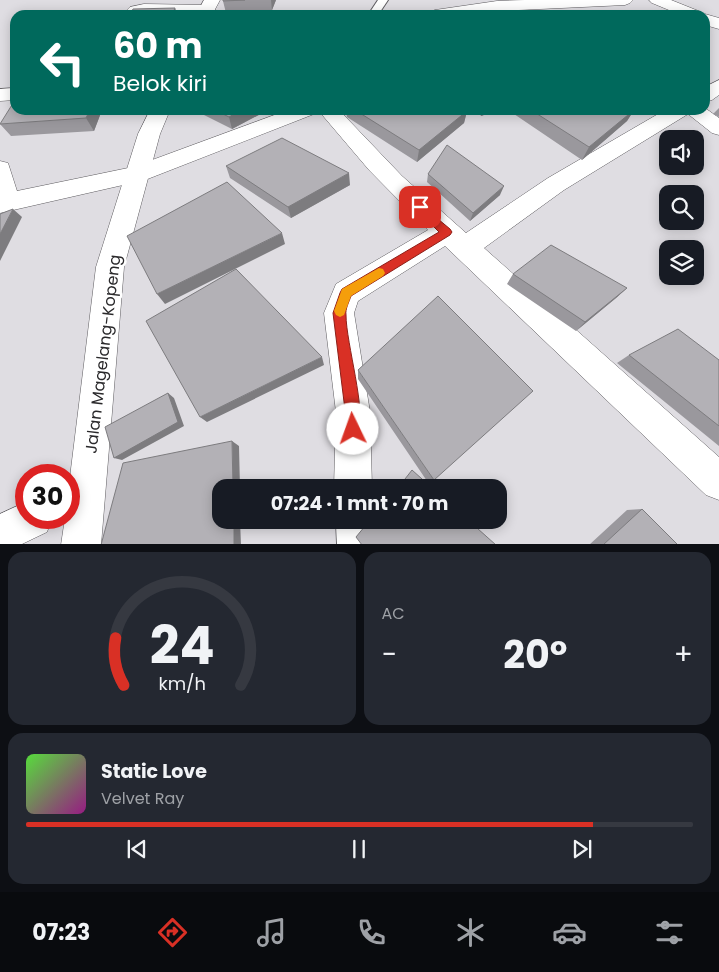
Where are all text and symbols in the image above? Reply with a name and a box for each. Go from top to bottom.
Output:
text: 60 m [113,21,203,70]
icon: left [30,30,95,95]
text: Belok kiri [113,68,207,99]
map controls [659,130,704,285]
button: sound [659,130,704,175]
button: search [659,185,704,230]
pin [399,186,441,228]
icon: arrive [406,193,434,221]
button: layers [659,240,704,285]
street label: Jalan Magelang-Kopeng [79,253,127,455]
position arrow [326,402,378,454]
speed limit sign: 30 [15,464,80,529]
text: 07:24 · 1 mnt · 70 m [271,490,448,517]
text: AC [382,602,405,625]
text: 24 [149,609,214,682]
text: 20° [503,628,567,681]
text: − [382,635,397,674]
text: + [674,635,693,674]
text: km/h [158,671,206,696]
text: Static Love [101,758,207,785]
text: Velvet Ray [101,787,184,810]
icon: previous [123,835,151,863]
icon: pause [345,835,373,863]
icon: next [568,835,596,863]
icon: directions [155,915,190,950]
icon: music [254,915,289,950]
icon: phone [354,915,389,950]
icon: climate [453,915,488,950]
icon: car [552,915,587,950]
icon: filters [652,915,687,950]
text: 07:23 [32,917,90,948]

